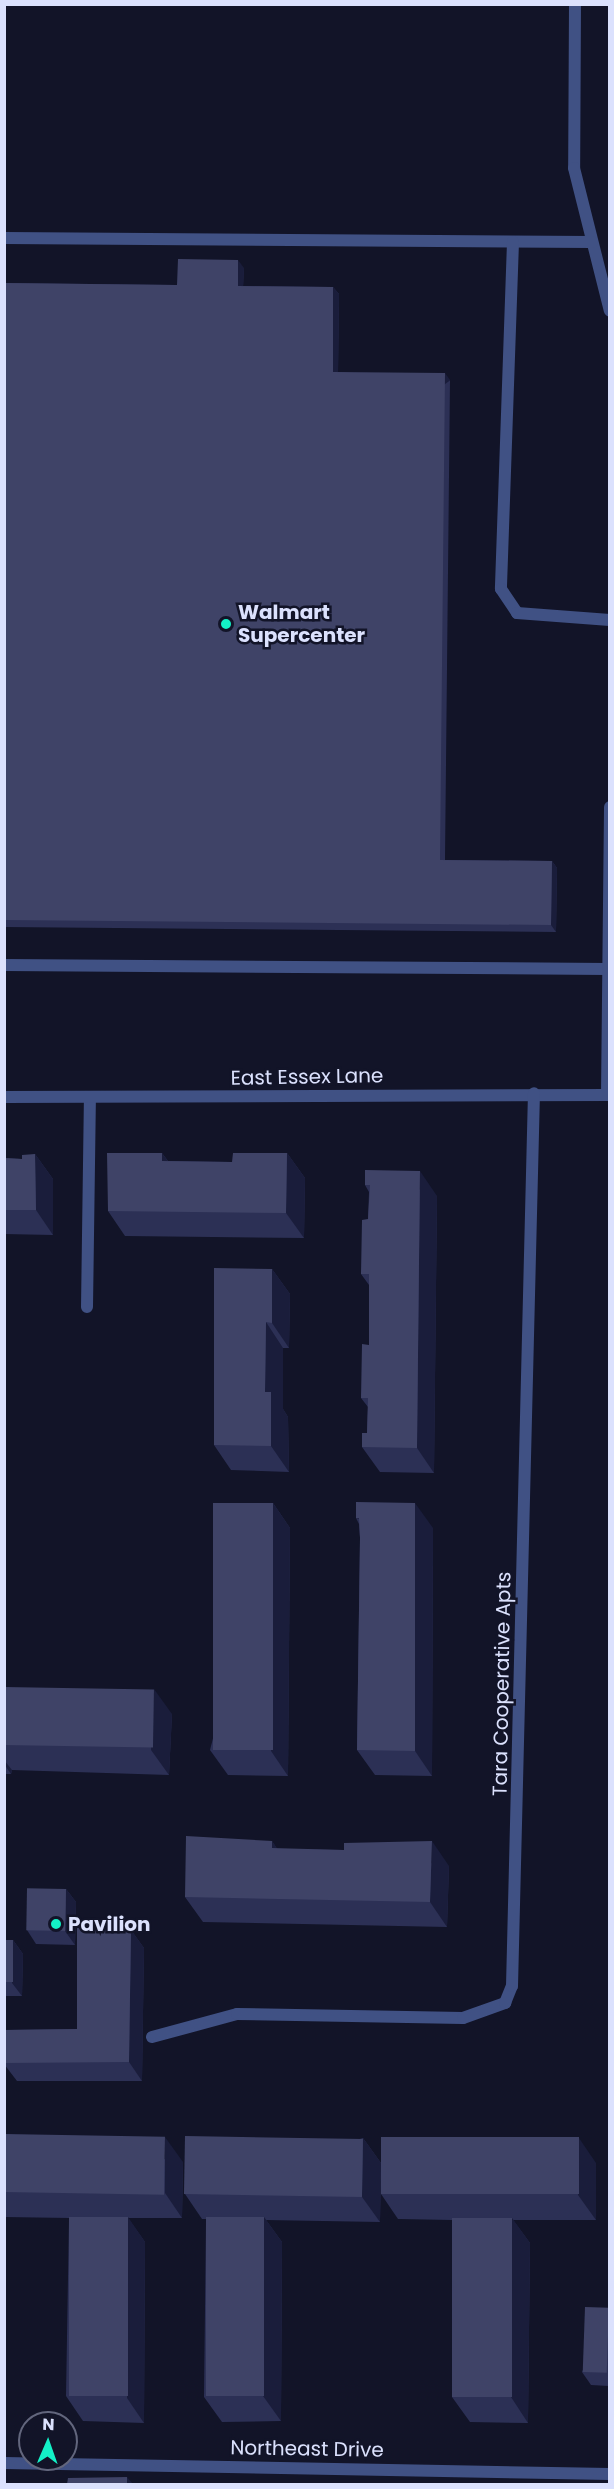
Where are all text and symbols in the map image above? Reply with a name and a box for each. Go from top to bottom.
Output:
place label: Walmart Supercenter [238,600,365,647]
marker: Walmart Supercenter [219,617,233,631]
street label: East Essex Lane [230,1064,384,1090]
street label: Tara Cooperative Apts [488,1572,516,1796]
place label: Pavilion [68,1912,150,1936]
marker: Pavilion [49,1917,63,1931]
north arrow [18,2411,78,2471]
text: N [42,2413,55,2436]
street label: Northeast Drive [230,2436,384,2462]

